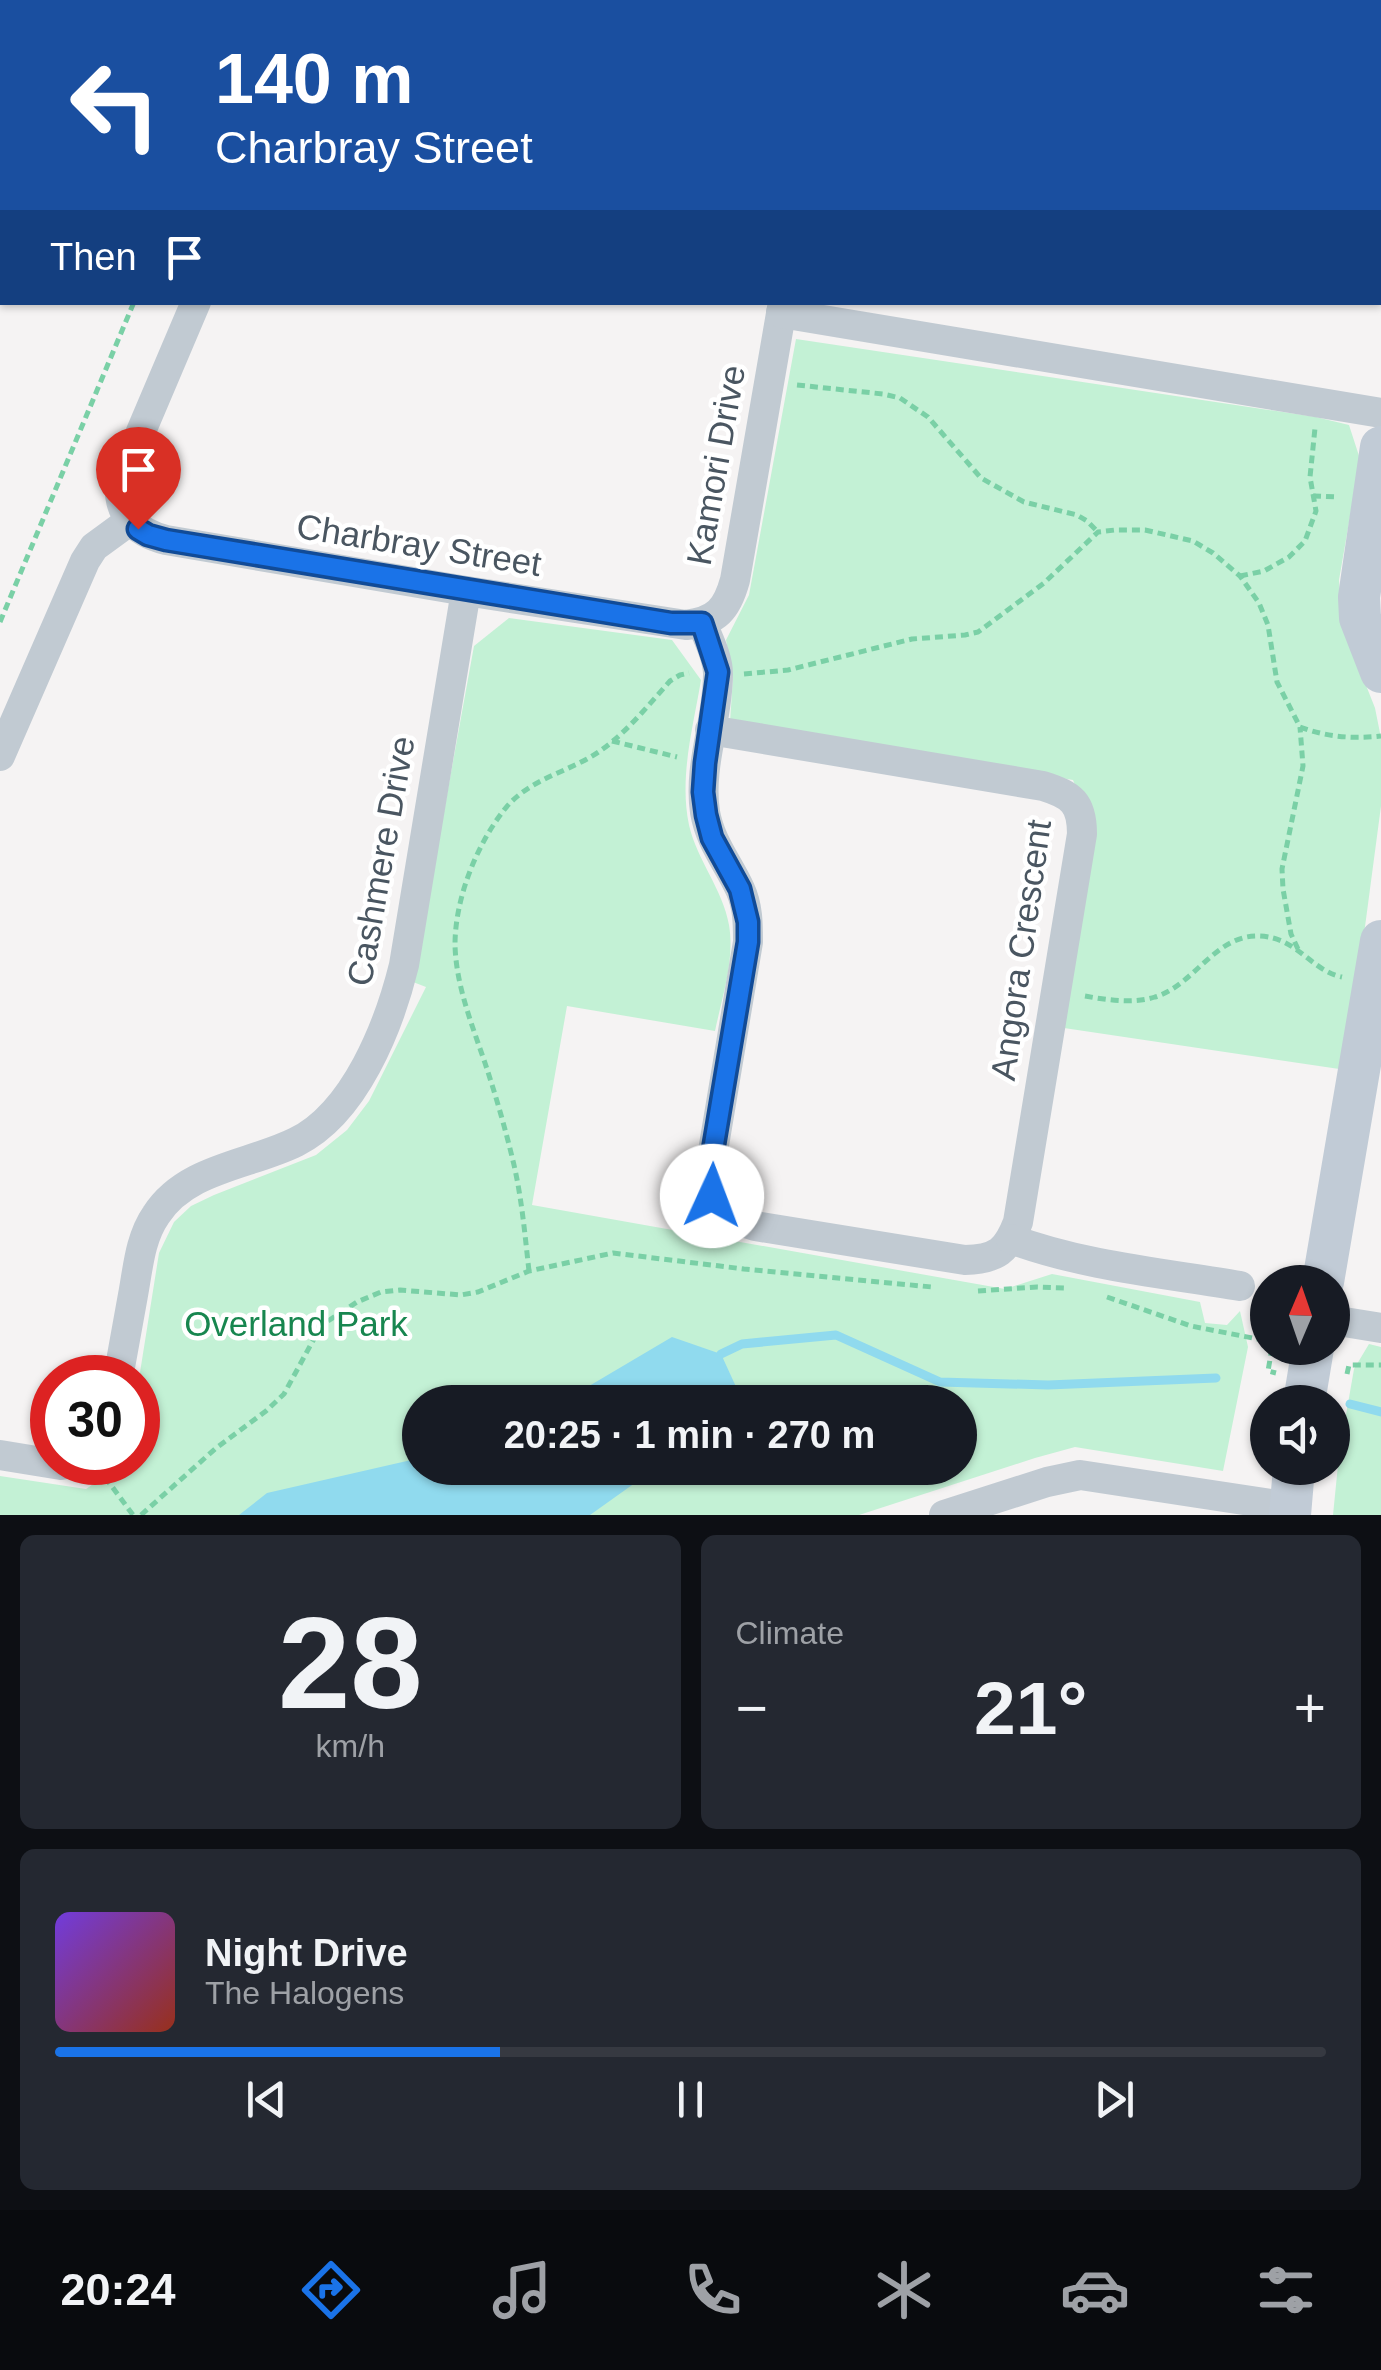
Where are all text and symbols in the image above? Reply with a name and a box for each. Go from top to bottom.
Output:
icon: left [50,40,180,170]
text: 140 m [215,40,413,118]
text: Charbray Street [215,122,533,173]
icon: arrive [157,230,212,285]
text: Then [50,236,137,278]
street label: Kamori Drive [679,362,752,568]
pin [96,427,181,530]
icon: arrive [111,442,166,497]
street label: Charbray Street [294,506,544,583]
street label: Cashmere Drive [339,733,422,989]
street label: Angora Crescent [983,817,1058,1083]
position arrow [660,1144,764,1248]
north arrow [1250,1265,1350,1365]
map controls [1250,1265,1350,1485]
park label: Overland Park [184,1304,408,1343]
speed limit sign: 30 [30,1355,160,1485]
button: sound [1250,1385,1350,1485]
text: 20:25 · 1 min · 270 m [504,1414,875,1456]
text: 28 [278,1590,423,1736]
text: Climate [736,1615,844,1651]
text: 21° [974,1666,1087,1750]
text: − [736,1677,768,1739]
text: + [1294,1677,1326,1739]
text: km/h [316,1728,385,1764]
text: Night Drive [205,1932,408,1974]
text: The Halogens [205,1975,404,2011]
icon: previous [239,2072,294,2127]
icon: pause [663,2072,718,2127]
icon: next [1087,2072,1142,2127]
icon: directions [296,2255,366,2325]
icon: music [487,2255,557,2325]
icon: phone [678,2255,748,2325]
icon: climate [869,2255,939,2325]
icon: car [1060,2255,1130,2325]
icon: filters [1251,2255,1321,2325]
text: 20:24 [60,2264,176,2315]

